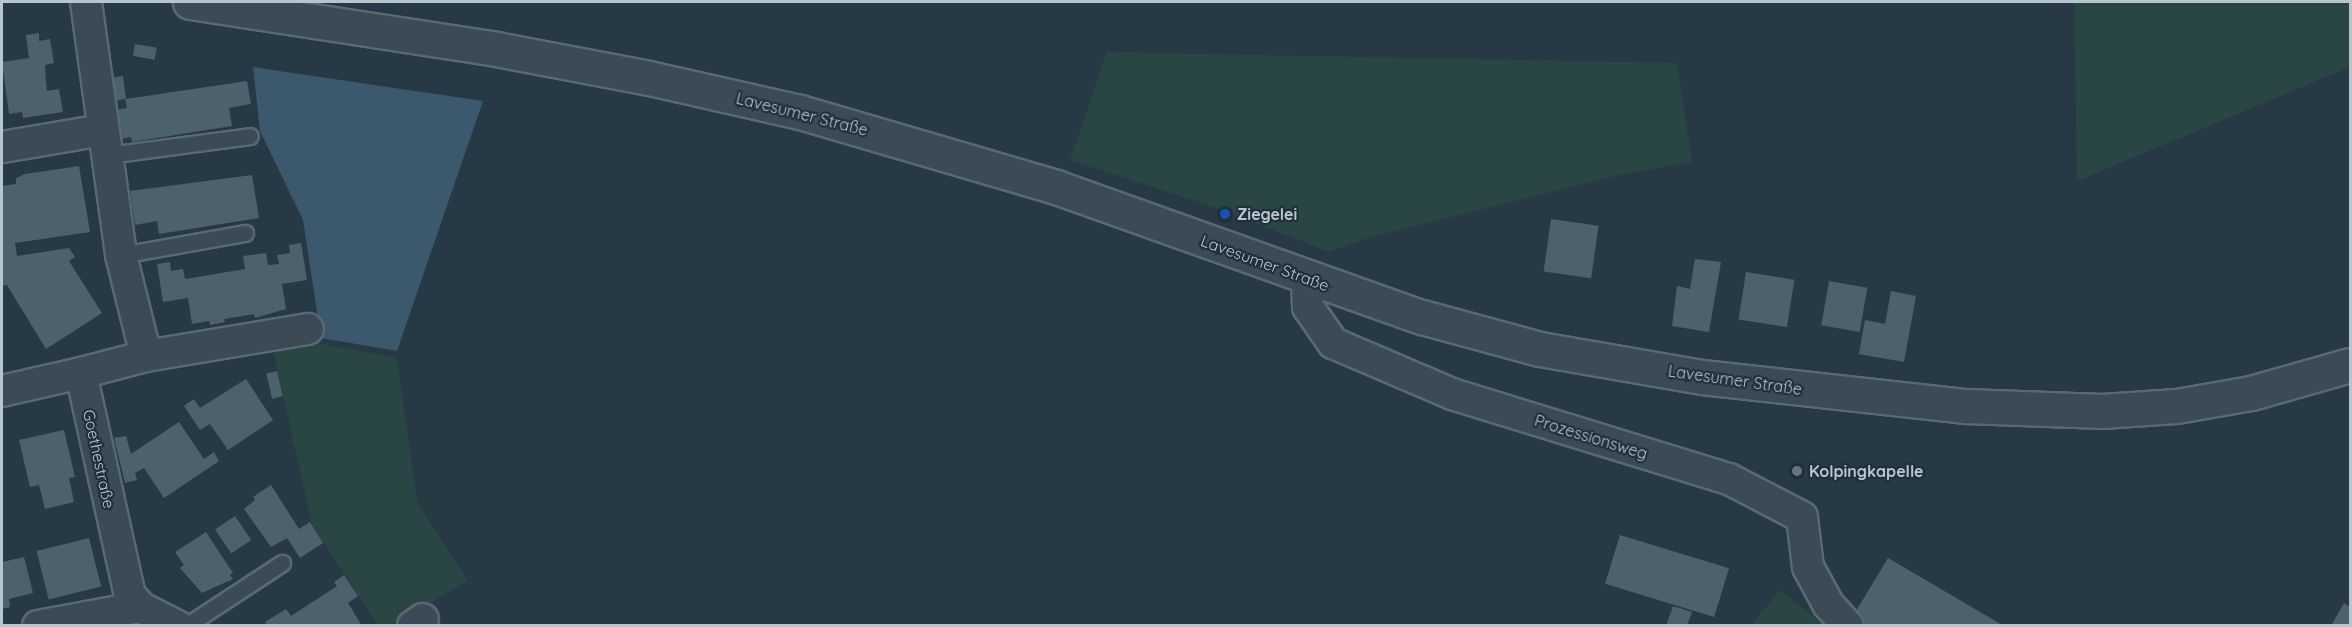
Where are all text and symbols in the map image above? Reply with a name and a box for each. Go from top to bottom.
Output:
street label: Lavesumer Straße [734,88,870,140]
place label: Ziegelei [1237,204,1297,224]
marker: Ziegelei [1218,207,1232,221]
street label: Lavesumer Straße [1198,231,1332,295]
street label: Lavesumer Straße [1667,361,1803,399]
street label: Goethestraße [79,408,119,510]
street label: Prozessionsweg [1532,411,1650,463]
place label: Kolpingkapelle [1809,461,1924,481]
marker: Kolpingkapelle [1790,464,1804,478]

